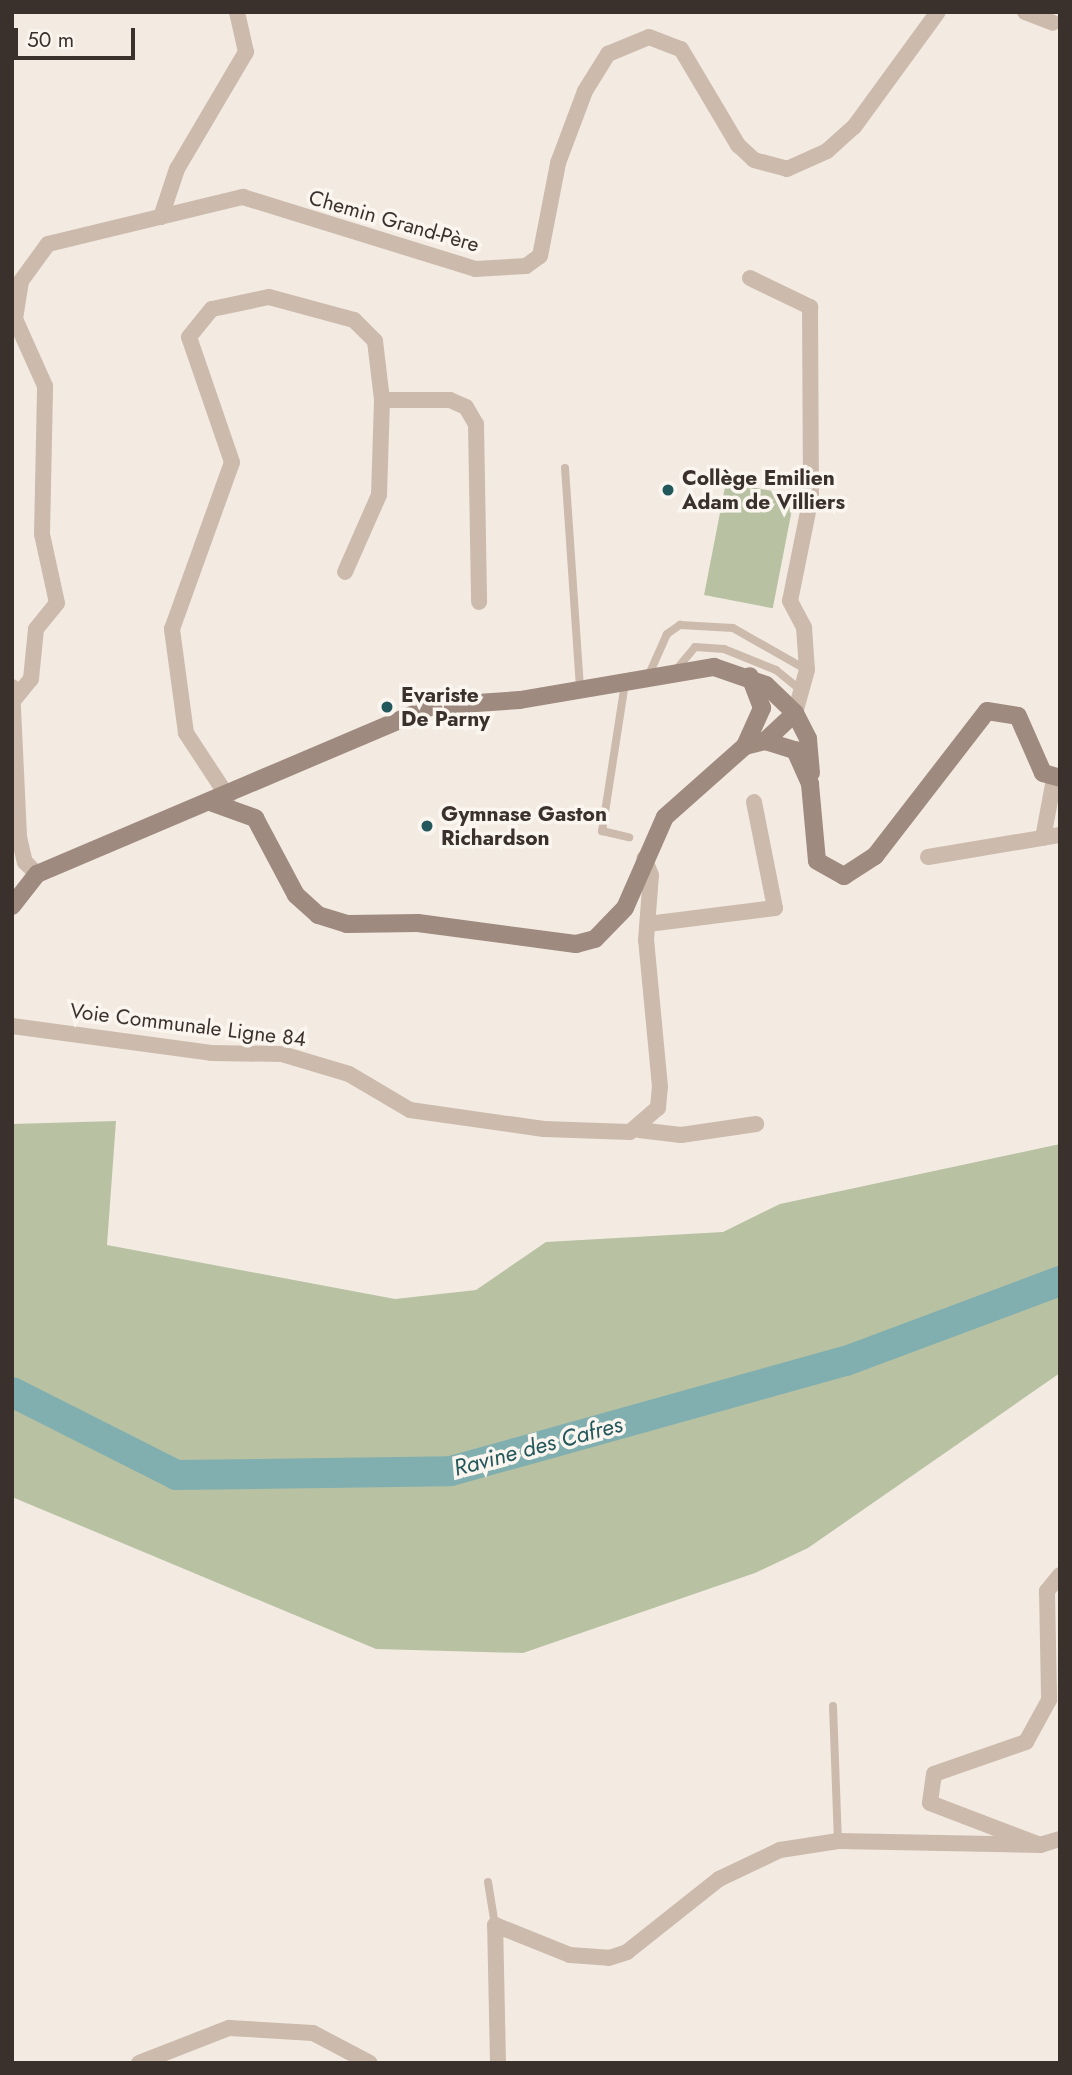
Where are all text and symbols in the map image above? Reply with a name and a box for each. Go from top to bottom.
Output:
scale bar [18,14,138,58]
text: 50 m [27,25,74,55]
street label: Chemin Grand-Père [306,185,482,257]
place label: Collège Emilien Adam de Villiers [682,465,845,515]
marker: Collège Emilien Adam de Villiers [660,482,676,498]
place label: Evariste De Parny [401,682,490,732]
marker: Evariste De Parny [379,699,395,715]
place label: Gymnase Gaston Richardson [441,801,607,851]
marker: Gymnase Gaston Richardson [419,818,435,834]
street label: Voie Communale Ligne 84 [69,998,307,1052]
water label: Ravine des Cafres [451,1410,625,1482]

